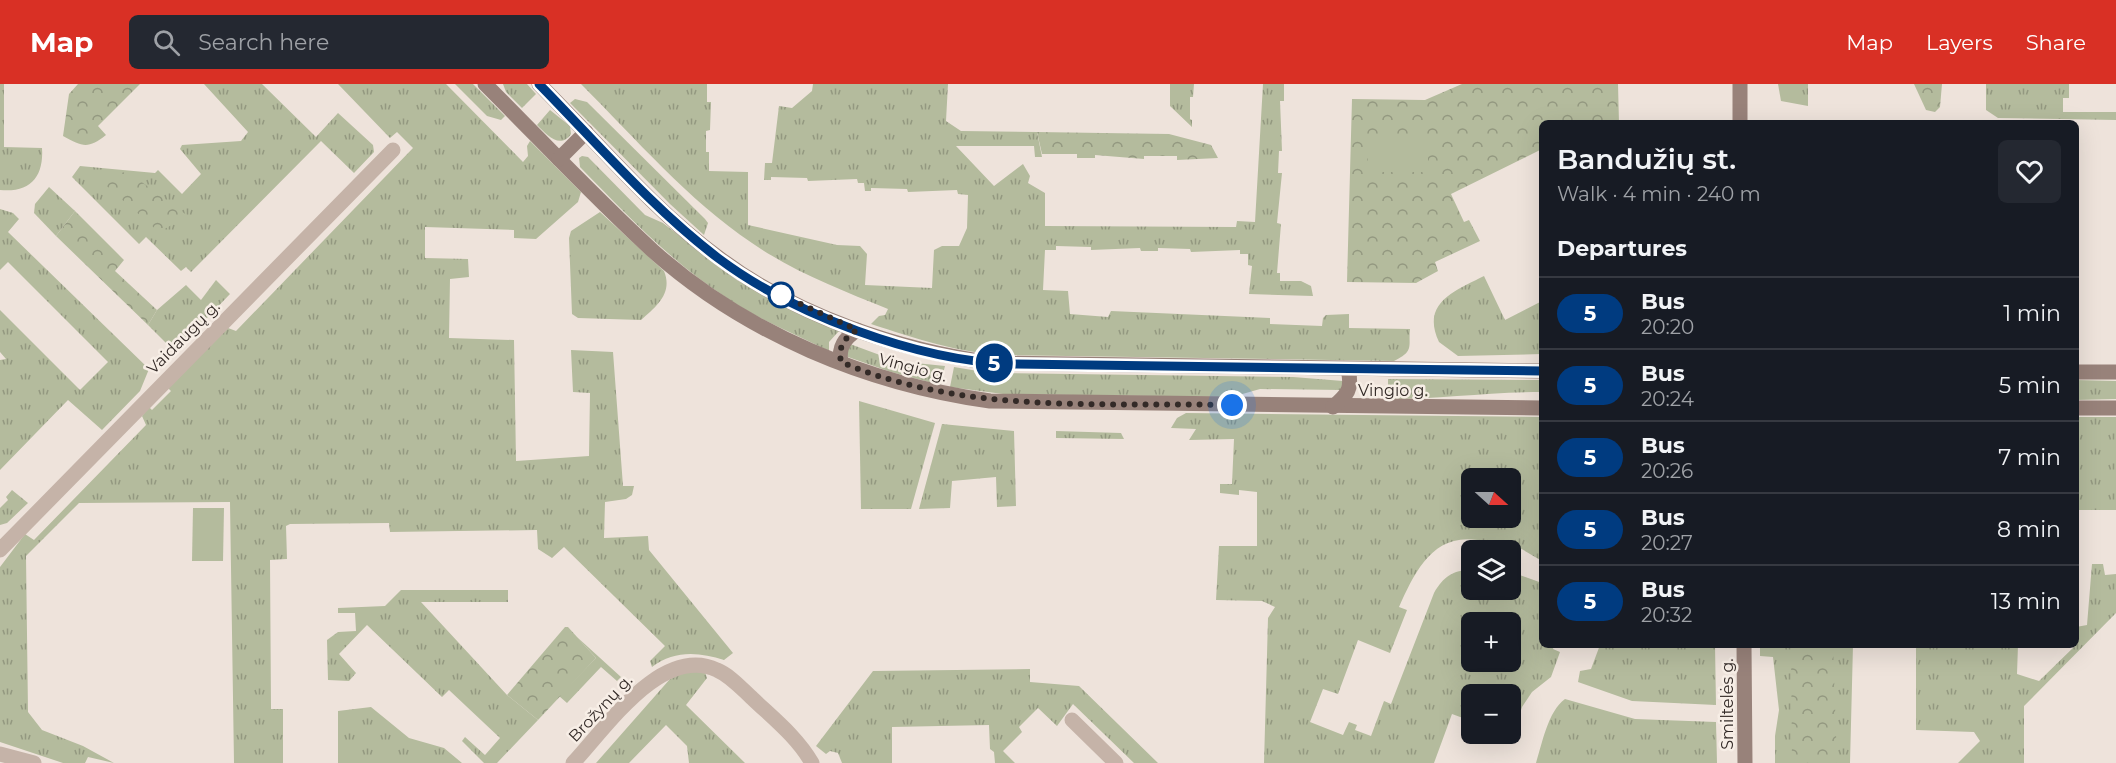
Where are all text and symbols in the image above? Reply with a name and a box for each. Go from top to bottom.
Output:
search box [129,15,549,69]
text: Map [30,25,93,59]
icon: search [150,26,183,59]
text: Search here [198,29,329,56]
text: Map [1846,30,1893,55]
text: Layers [1926,30,1993,55]
text: Share [2026,30,2086,55]
button: heart [1998,140,2061,203]
text: Bandužių st. [1557,142,1736,176]
text: Walk · 4 min · 240 m [1557,182,1761,206]
text: Departures [1557,235,1687,262]
unlabelled marker [768,282,794,308]
text: Bus [1641,288,1685,315]
street label: Vaidaugų g. [143,297,224,378]
text: 1 min [2003,300,2061,327]
text: 5 [1584,301,1596,326]
text: 20:20 [1641,315,1694,339]
line badge: 5 [974,344,1014,382]
street label: Vingio g. [877,349,949,386]
text: 5 [988,351,1000,376]
text: Bus [1641,360,1685,387]
text: 5 min [1999,372,2061,399]
text: 5 [1584,373,1596,398]
street label: Vingio g. [1358,381,1428,400]
text: 20:24 [1641,387,1694,411]
your location [1217,390,1247,420]
text: Bus [1641,432,1685,459]
text: 7 min [1998,444,2061,471]
text: 5 [1584,445,1596,470]
text: 20:26 [1641,459,1693,483]
north arrow [1461,468,1521,528]
map controls [1461,468,1521,744]
text: Bus [1641,504,1685,531]
text: 8 min [1997,516,2061,543]
text: 5 [1584,517,1596,542]
text: 20:27 [1641,531,1693,555]
button: layers [1461,540,1521,600]
text: Bus [1641,576,1685,603]
text: 13 min [1991,588,2061,615]
text: 5 [1584,589,1596,614]
text: 20:32 [1641,603,1692,627]
button: + [1461,612,1521,672]
street label: Smiltelės g. [1718,658,1737,750]
street label: Brožynų g. [564,671,636,746]
button: − [1461,684,1521,744]

